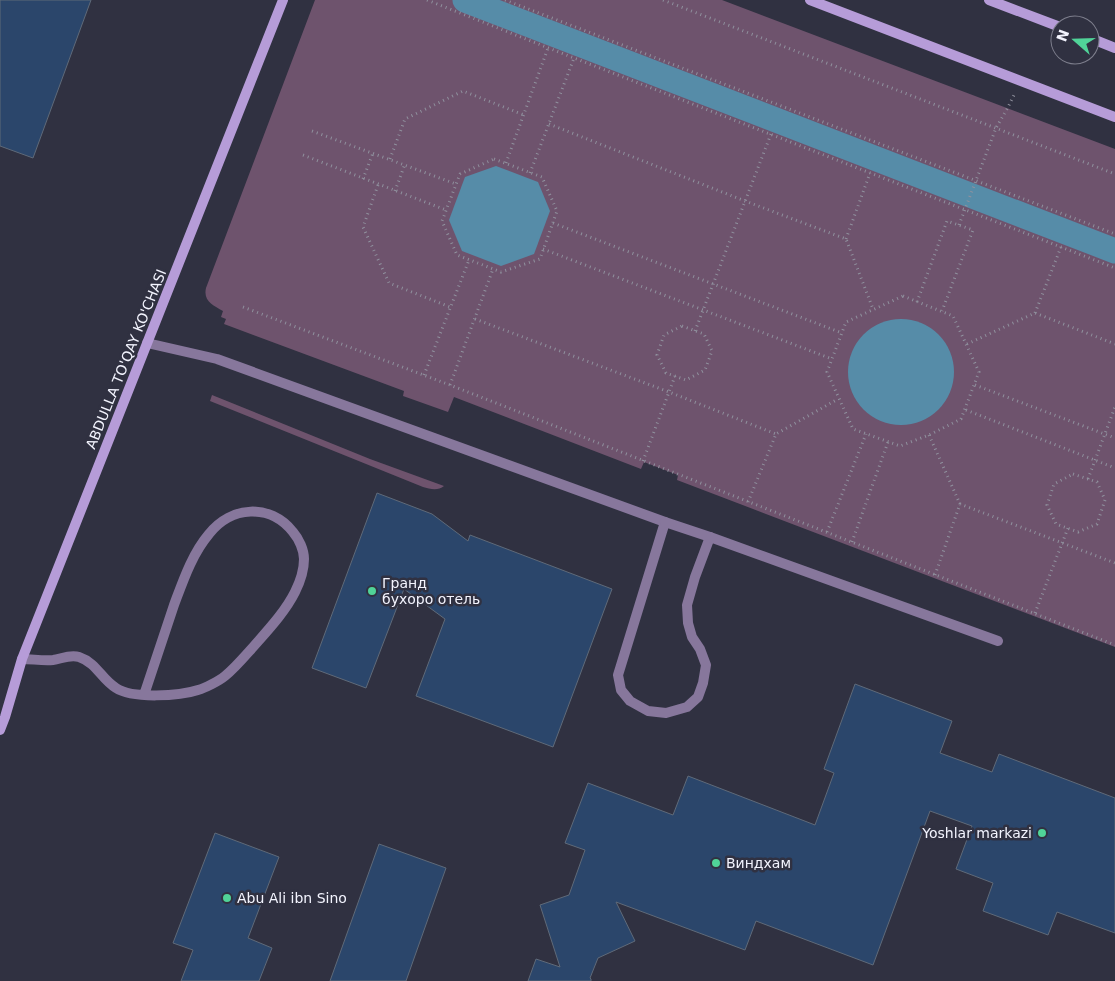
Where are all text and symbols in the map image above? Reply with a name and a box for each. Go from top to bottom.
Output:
north arrow [1050,15,1100,65]
text: N [1053,27,1072,44]
street label: ABDULLA TO'QAY KO'CHASI [83,267,169,451]
place label: Гранд бухоро отель [382,575,480,607]
marker: Гранд бухоро отель [366,585,378,597]
place label: Yoshlar markazi [921,825,1032,841]
marker: Yoshlar markazi [1036,827,1048,839]
place label: Виндхам [726,855,791,871]
marker: Виндхам [710,857,722,869]
place label: Abu Ali ibn Sino [237,890,347,906]
marker: Abu Ali ibn Sino [221,892,233,904]

